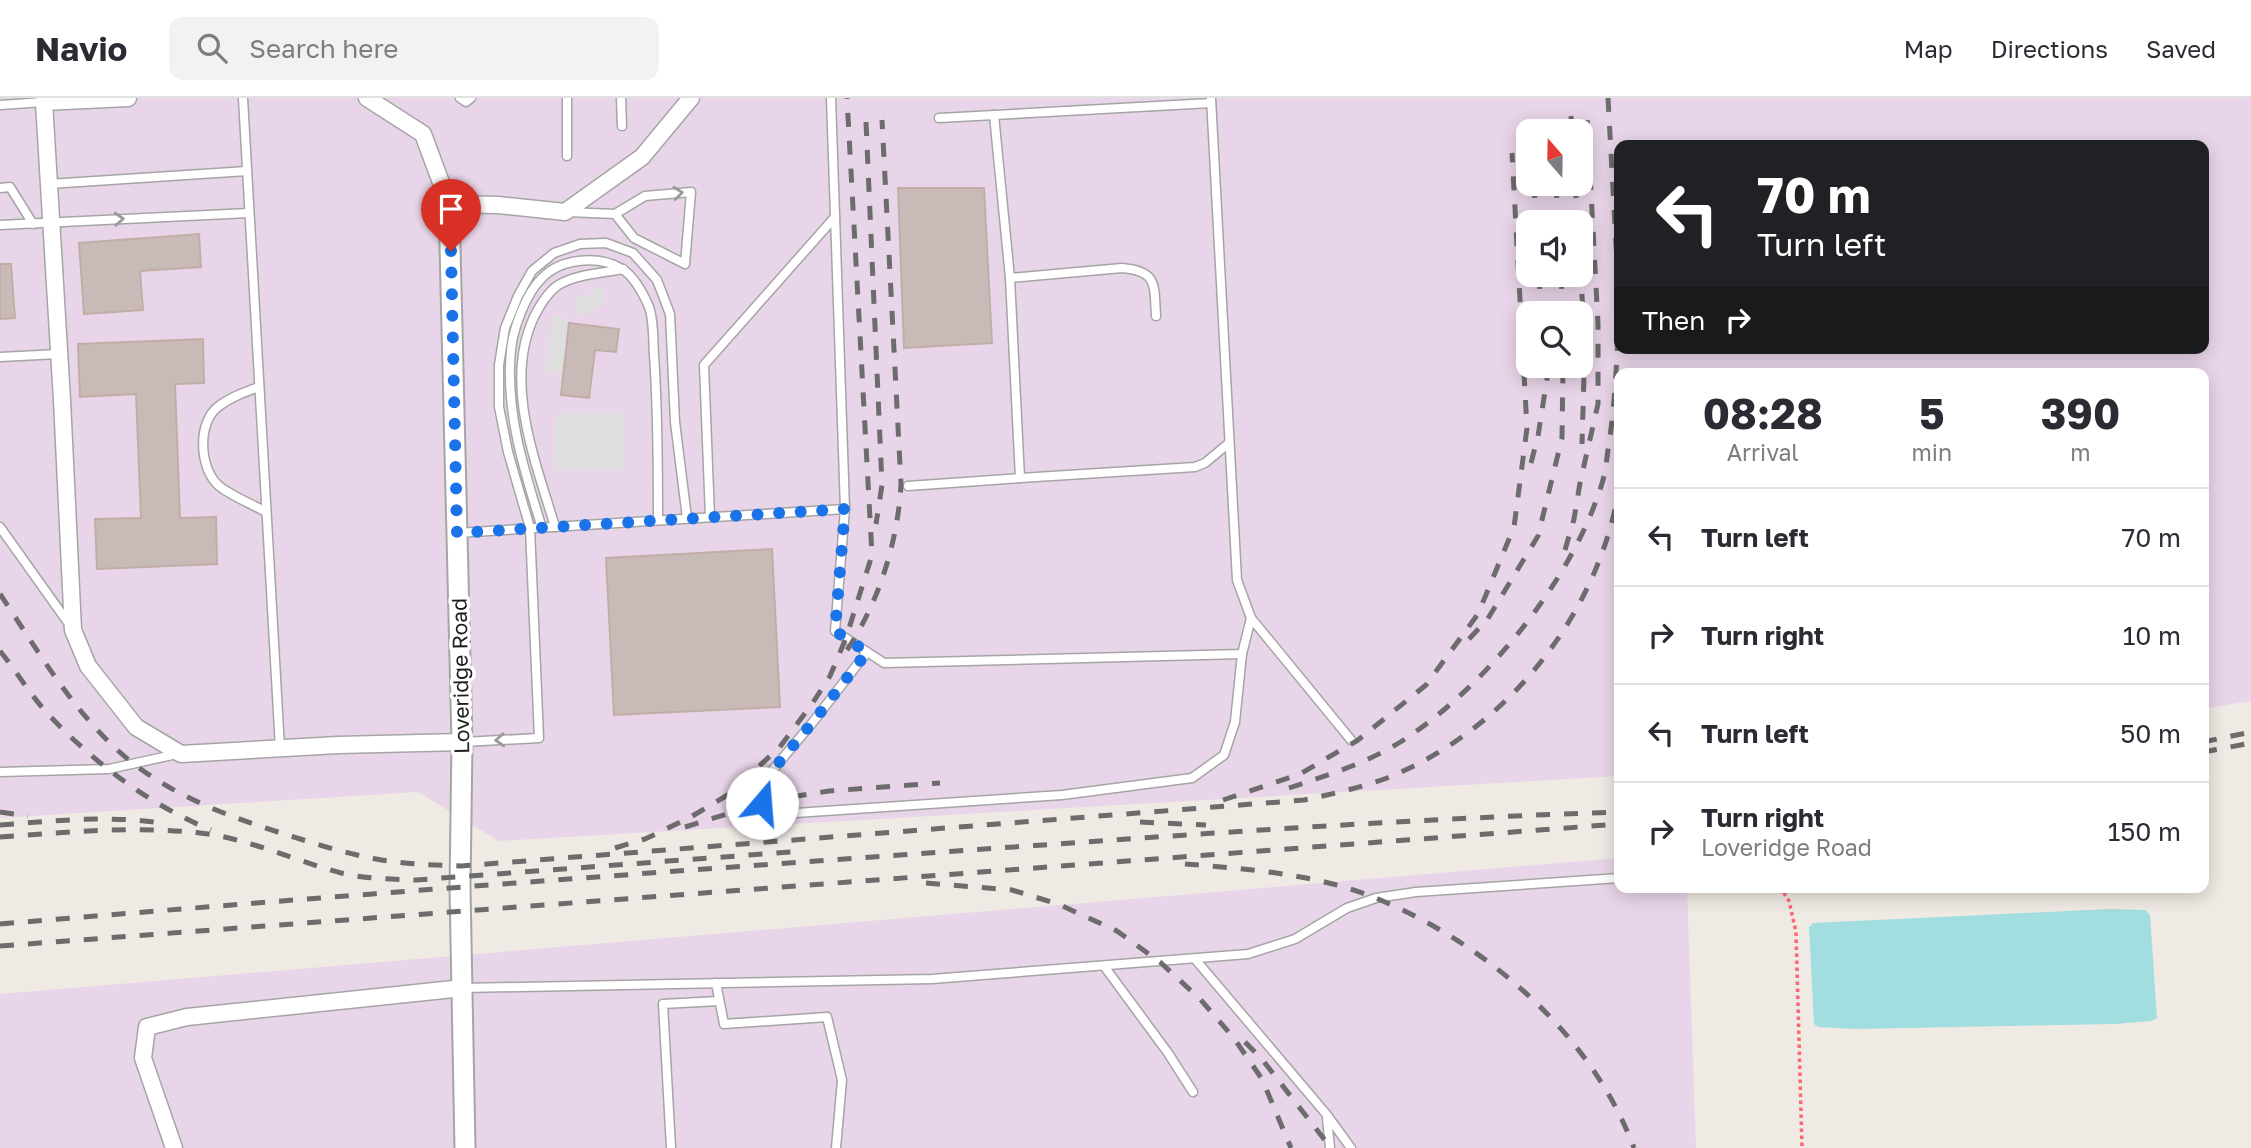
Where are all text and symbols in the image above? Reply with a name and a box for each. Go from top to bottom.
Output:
search box [169,17,659,80]
text: Navio [35,29,127,68]
icon: search [193,29,231,67]
text: Search here [249,33,398,64]
text: Map [1904,34,1953,63]
text: Directions [1991,34,2108,63]
text: Saved [2146,34,2216,63]
north arrow [1516,119,1592,196]
map controls [1516,119,1593,378]
text: 70 m [1757,165,1871,224]
icon: left [1642,168,1733,259]
pin [421,179,481,251]
one-way arrow [673,186,684,201]
icon: arrive [432,190,470,228]
button: sound [1516,210,1593,287]
one-way arrow [113,212,124,227]
text: Turn left [1757,225,1886,263]
button: search [1516,301,1593,378]
icon: right [1719,301,1757,339]
text: Then [1642,305,1705,336]
text: 08:28 [1703,388,1823,438]
text: 5 [1919,388,1945,438]
text: 390 [2041,388,2120,438]
text: Arrival [1727,438,1799,466]
text: min [1911,438,1952,466]
text: m [2070,438,2091,466]
icon: left [1642,518,1680,556]
text: Turn left [1701,522,1809,553]
text: 70 m [2122,522,2181,553]
street label: Loveridge Road [446,598,474,754]
icon: right [1642,616,1680,654]
text: Turn right [1701,620,1824,651]
text: 10 m [2123,620,2181,651]
icon: left [1642,714,1680,752]
text: Turn left [1701,718,1809,749]
text: 50 m [2120,718,2181,749]
one-way arrow [495,733,506,748]
position arrow [725,766,799,840]
text: Turn right [1701,802,1824,833]
icon: right [1642,812,1680,850]
text: 150 m [2108,816,2181,847]
text: Loveridge Road [1701,833,1872,861]

